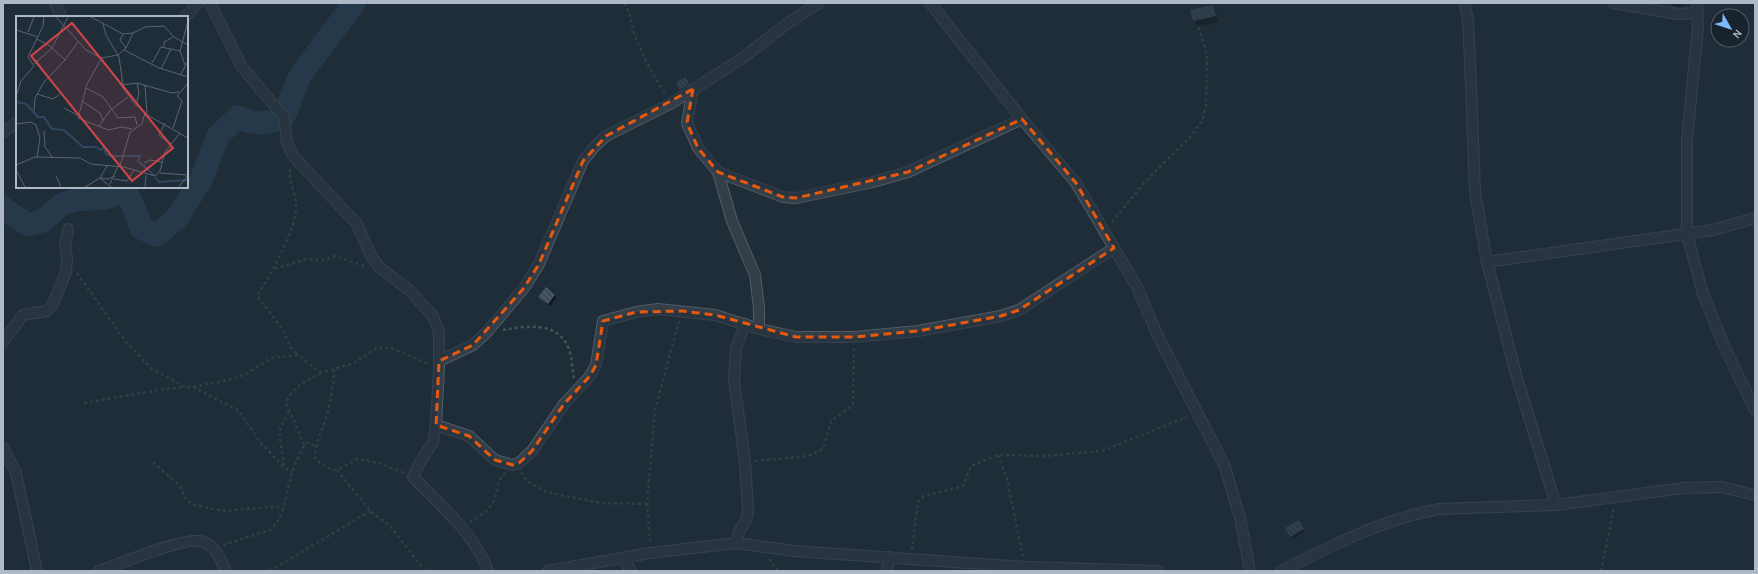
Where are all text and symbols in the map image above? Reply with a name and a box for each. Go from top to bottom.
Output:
north arrow [1710,8,1750,48]
inset map [16,16,188,188]
text: N [1731,28,1744,40]

